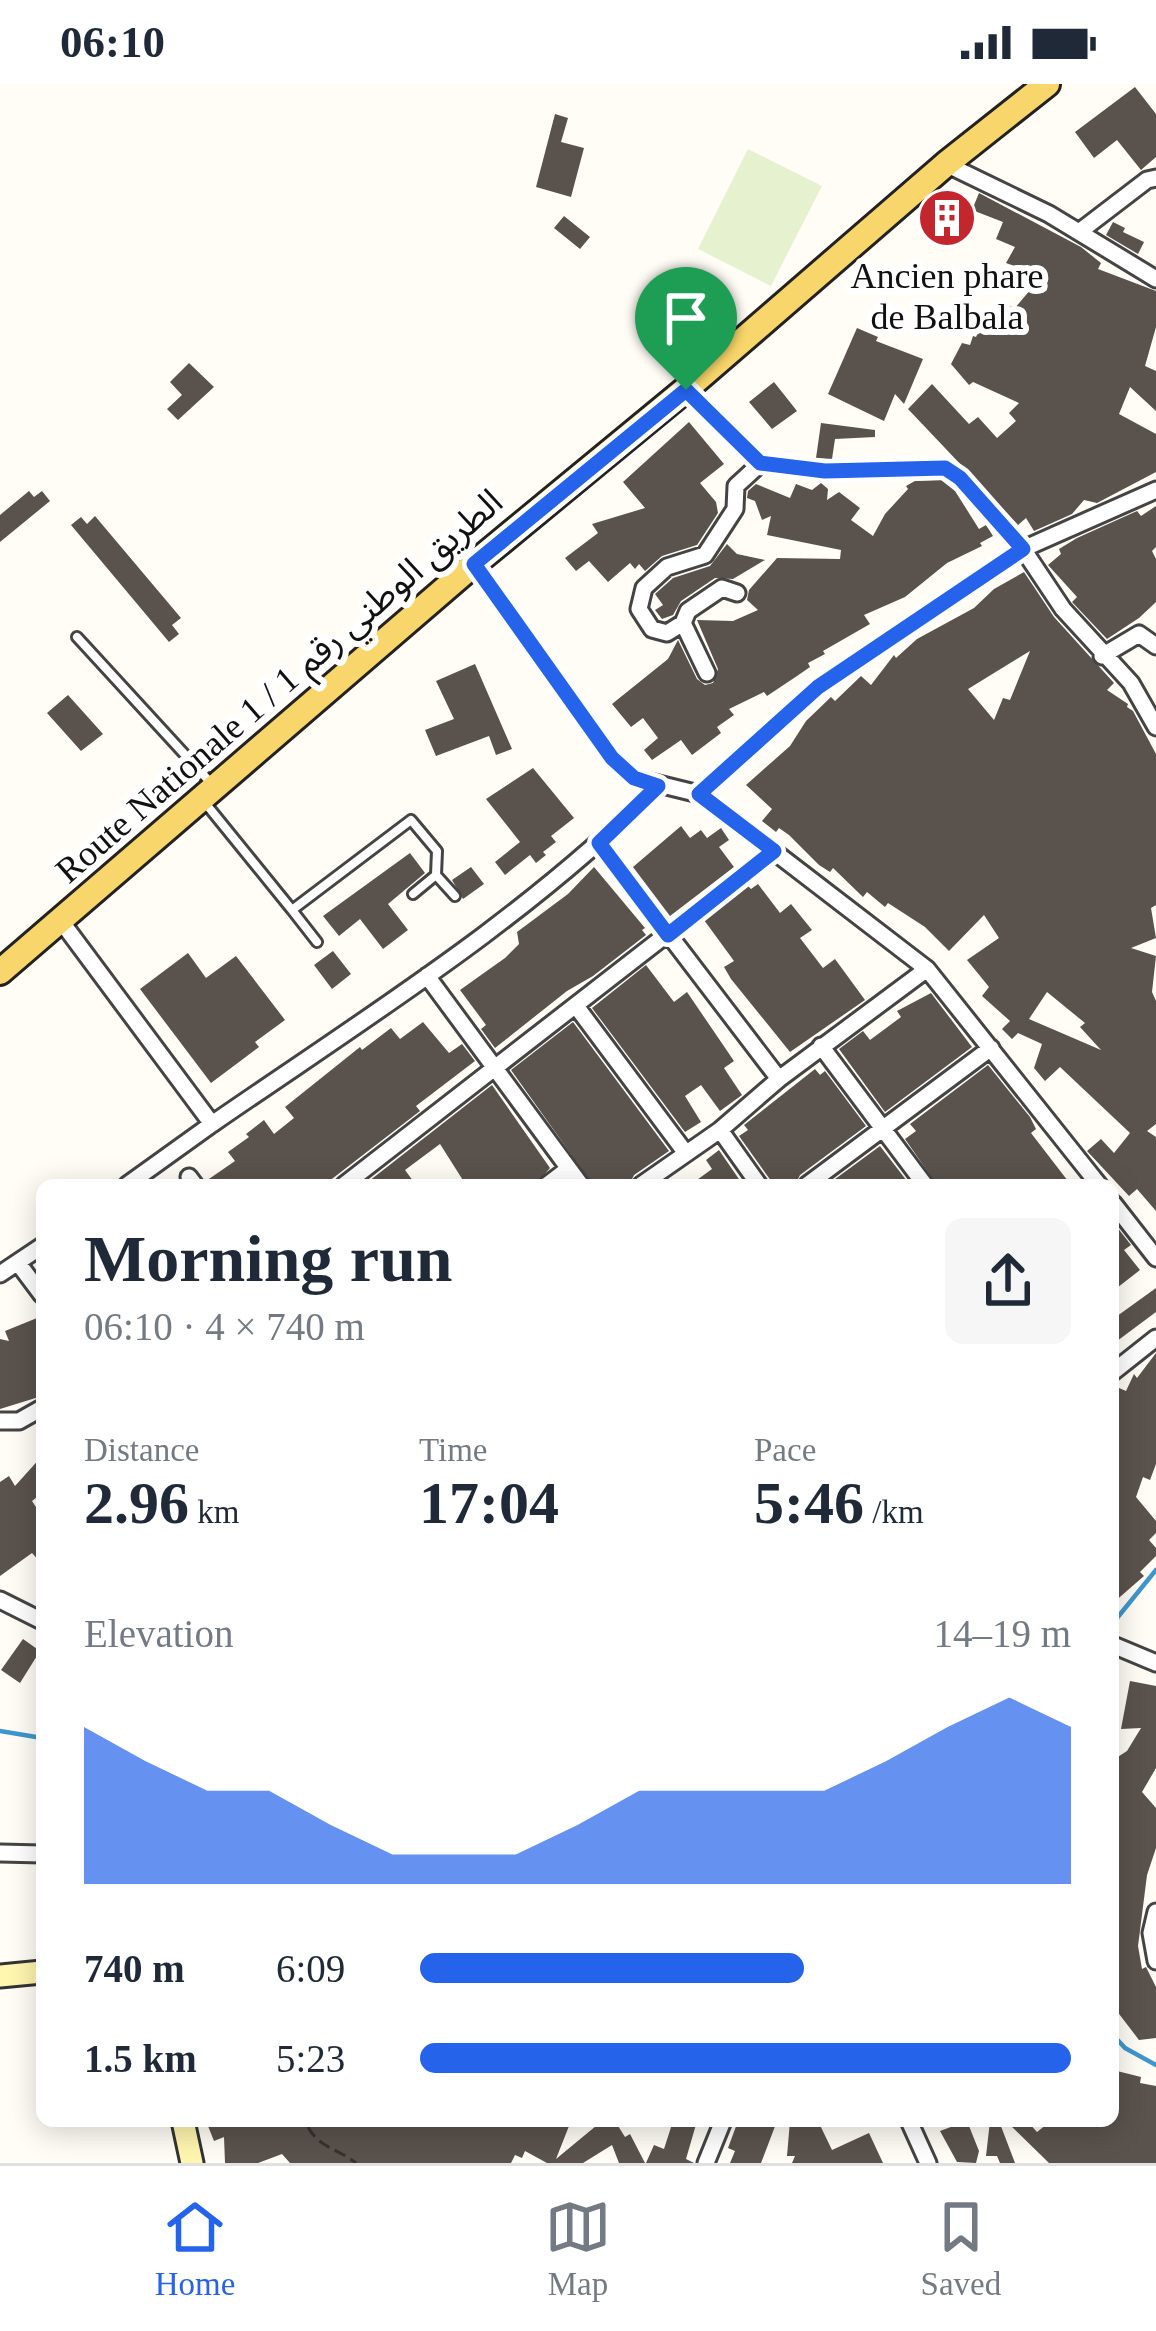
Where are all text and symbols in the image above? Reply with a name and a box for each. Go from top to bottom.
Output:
text: 06:10 [60,17,165,67]
building icon: Ancien phare de Balbala [916,187,978,249]
place label: Ancien phare de Balbala [851,256,1043,337]
pin [635,267,737,390]
icon: arrive [653,285,719,351]
street label: Route Nationale 1 / الطريق الوطني رقم 1 [48,481,515,896]
button: share [945,1218,1071,1344]
text: Morning run [84,1222,453,1295]
text: 06:10 · 4 × 740 m [84,1305,365,1348]
text: Distance [84,1432,199,1468]
text: Time [419,1432,487,1468]
text: Pace [754,1432,816,1468]
text: 2.96 [84,1470,189,1536]
text: 17:04 [419,1470,559,1536]
text: 5:46 [754,1470,864,1536]
text: km [189,1494,239,1530]
text: /km [864,1494,924,1530]
text: Elevation [84,1612,233,1655]
text: 14–19 m [933,1612,1071,1655]
text: 740 m [84,1947,185,1990]
text: 6:09 [276,1947,345,1990]
text: 1.5 km [84,2037,197,2080]
text: 5:23 [276,2037,345,2080]
tab: Home [155,2194,235,2303]
tab: Map [545,2194,611,2303]
tab: Saved [921,2194,1001,2303]

